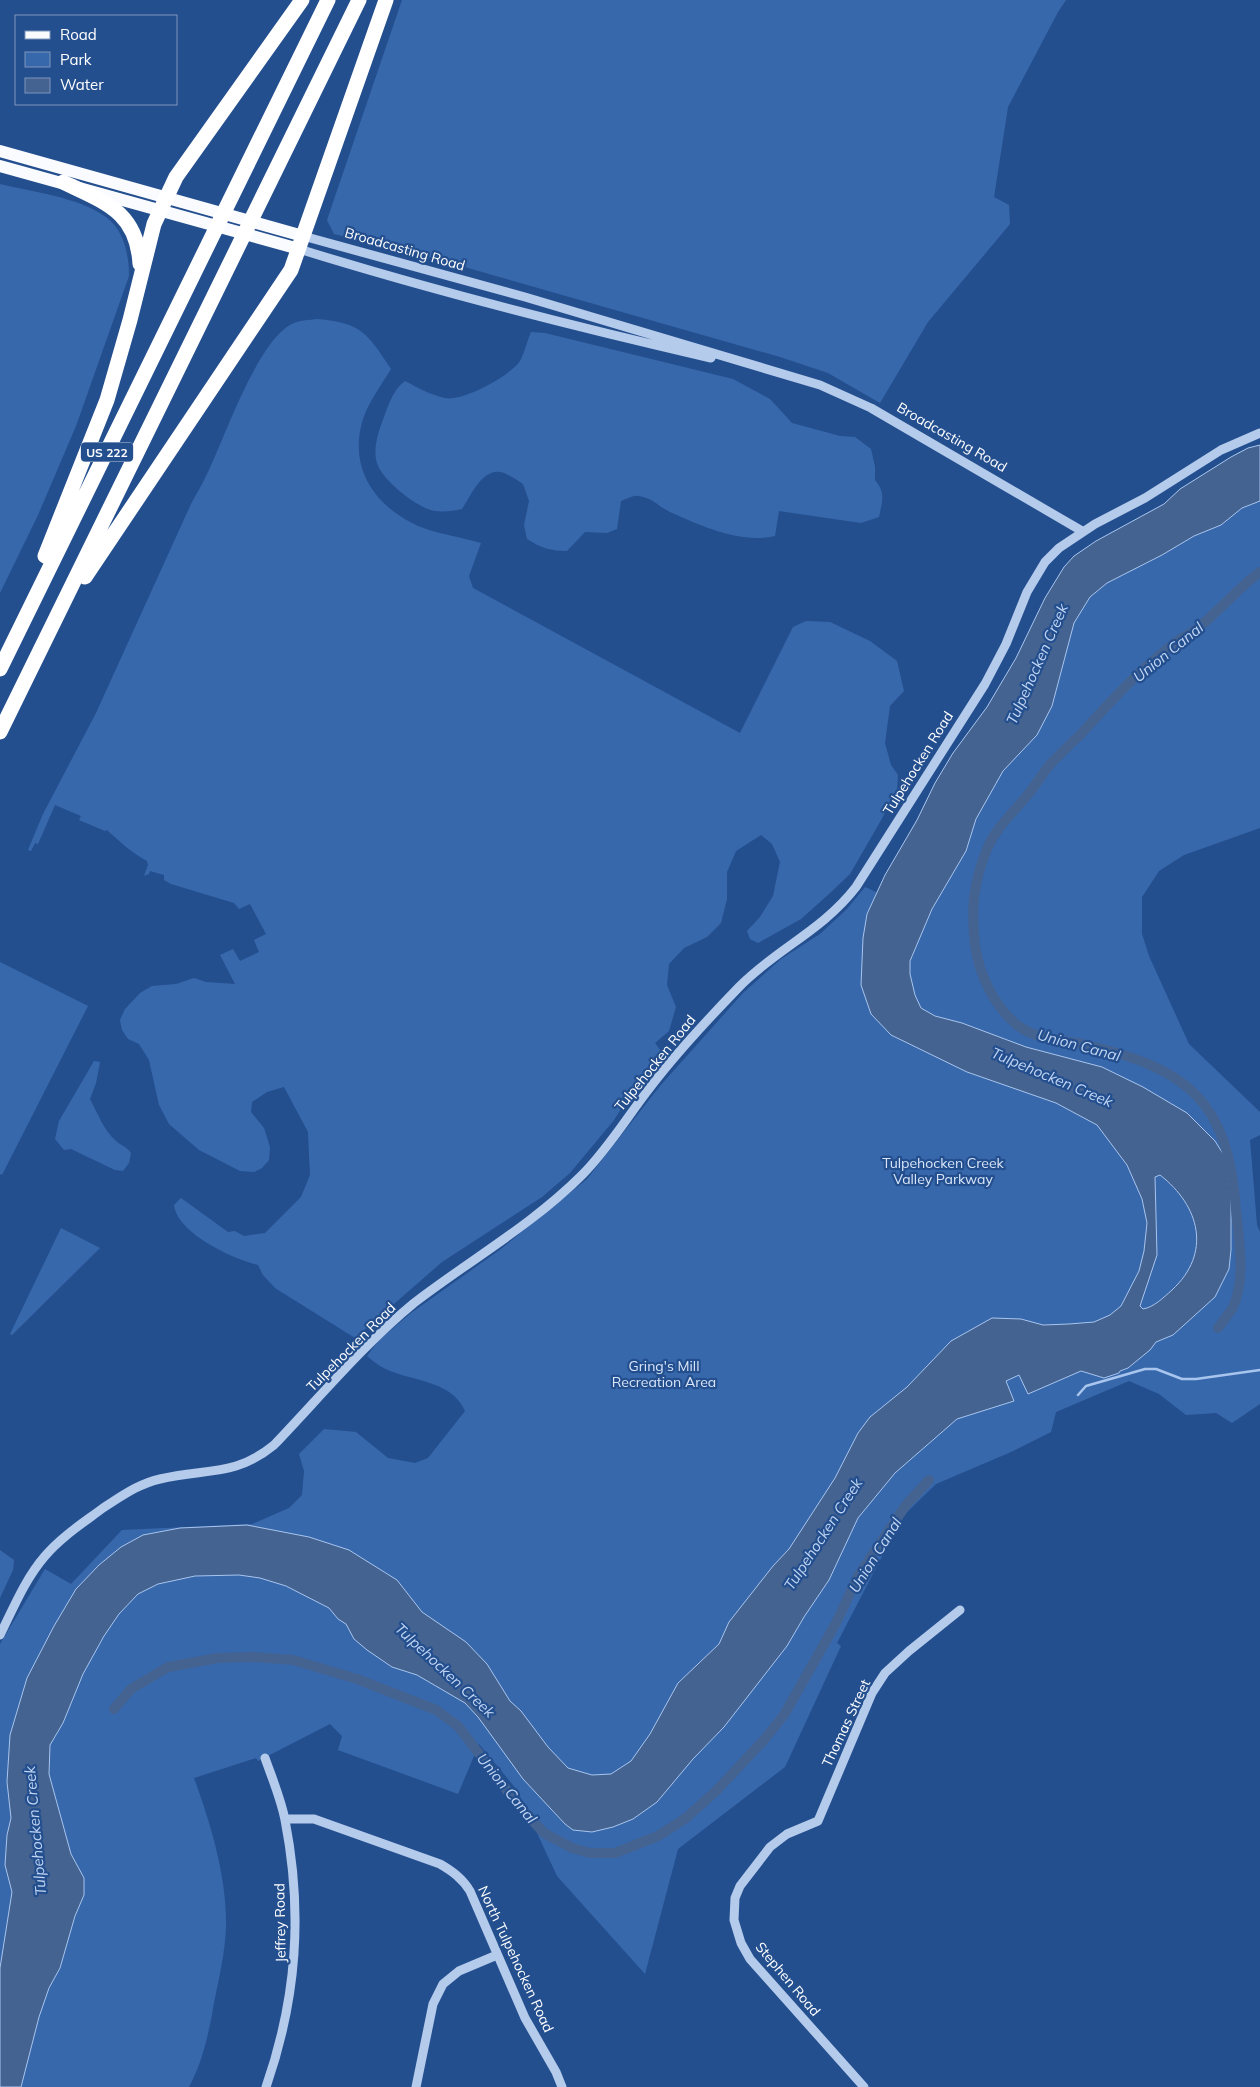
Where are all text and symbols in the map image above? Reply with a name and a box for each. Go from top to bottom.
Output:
legend [15,15,178,105]
text: Road [60,25,97,44]
text: Park [60,50,92,69]
text: Water [60,75,104,94]
street label: Broadcasting Road [343,223,467,275]
street label: Broadcasting Road [894,398,1010,476]
road number: US 222 [81,442,133,462]
water label: Tulpehocken Creek [1002,600,1073,727]
water label: Union Canal [1129,618,1207,686]
street label: Tulpehocken Road [879,708,957,818]
street label: Tulpehocken Road [611,1011,699,1115]
water label: Union Canal [1036,1025,1123,1065]
water label: Tulpehocken Creek [988,1043,1117,1112]
park label: Tulpehocken Creek Valley Parkway [882,1154,1005,1188]
street label: Tulpehocken Road [303,1299,399,1395]
park label: Gring's Mill Recreation Area [612,1357,716,1391]
water label: Tulpehocken Creek [780,1473,867,1594]
water label: Union Canal [844,1514,906,1596]
water label: Tulpehocken Creek [391,1619,500,1722]
street label: Thomas Street [818,1676,874,1770]
water label: Union Canal [473,1749,541,1827]
water label: Tulpehocken Creek [20,1764,50,1897]
street label: Jeffrey Road [270,1883,290,1963]
street label: North Tulpehocken Road [474,1883,558,2035]
street label: Stephen Road [752,1938,824,2020]

